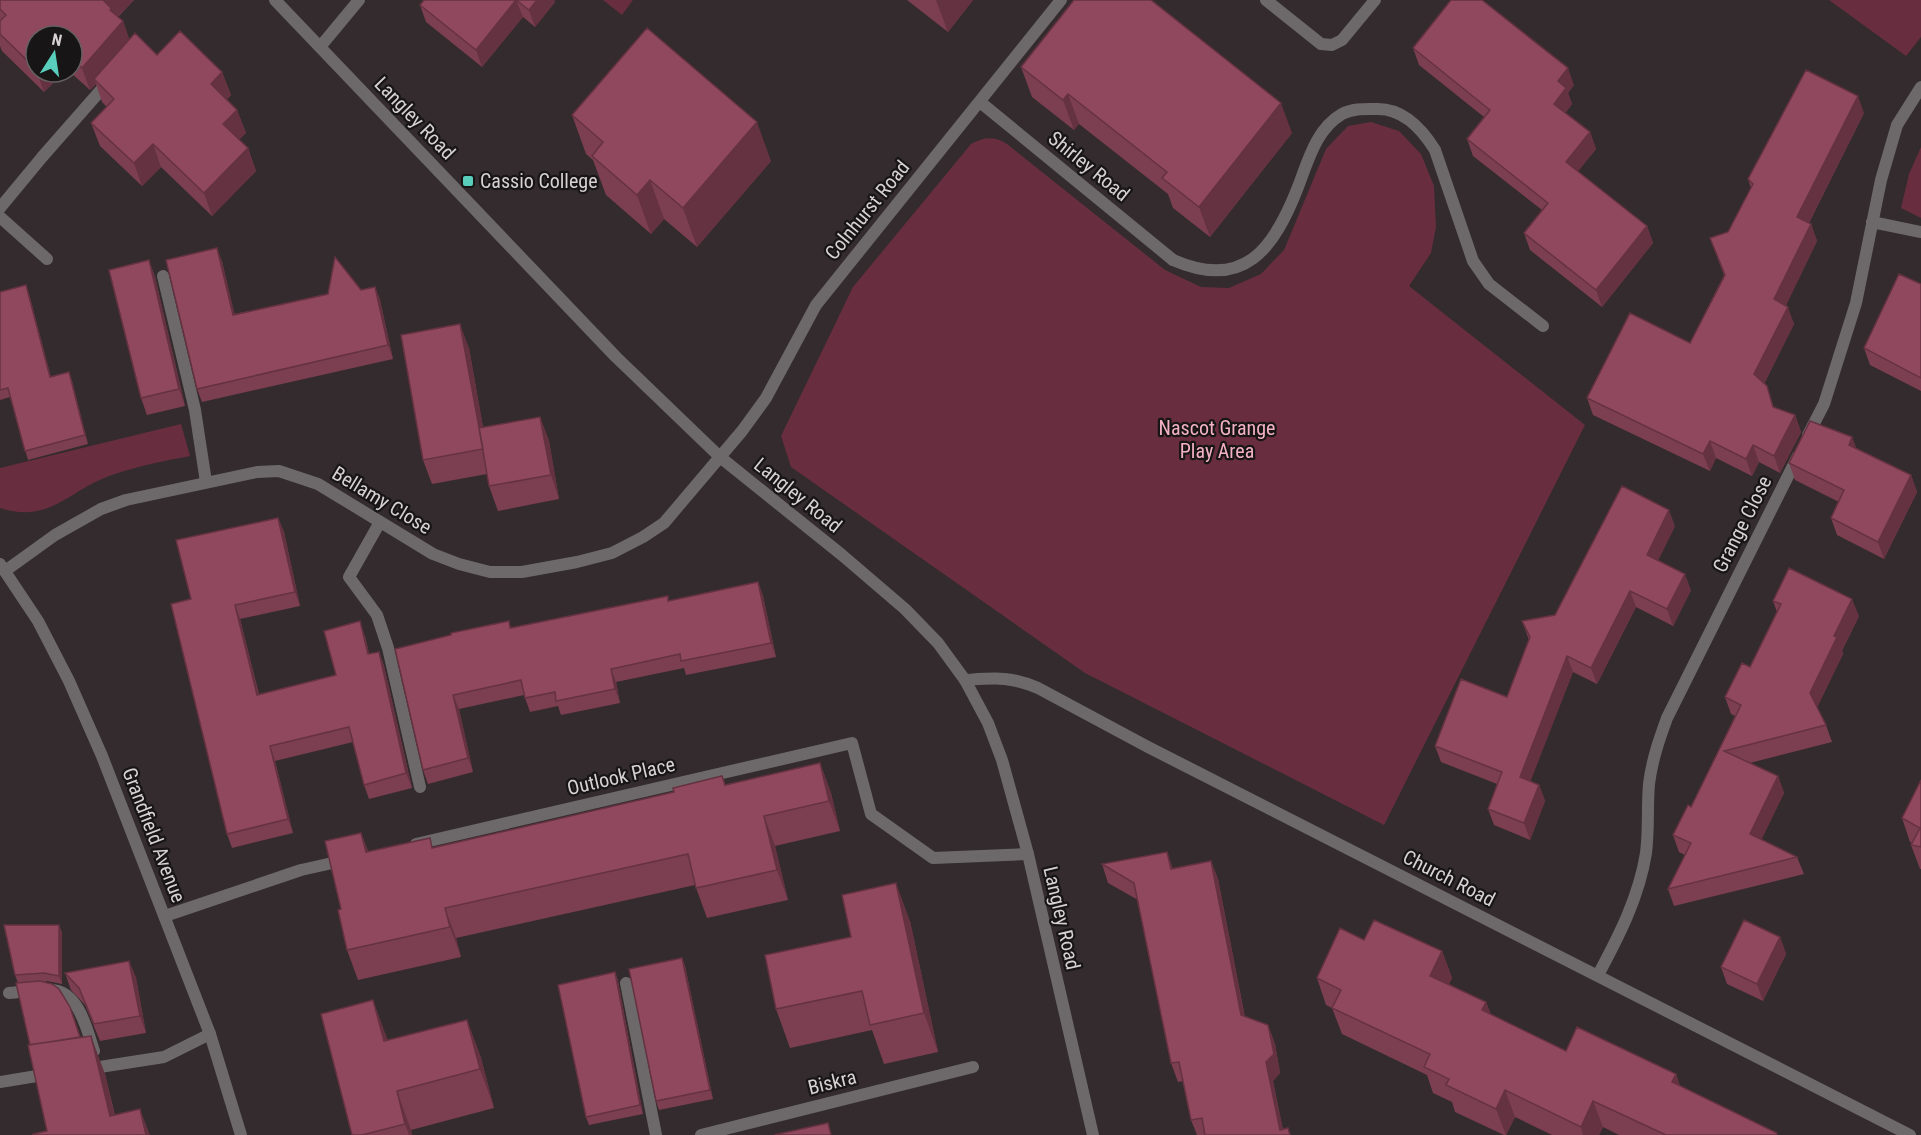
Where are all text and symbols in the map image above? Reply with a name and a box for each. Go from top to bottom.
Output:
north arrow [24,24,84,84]
text: N [50,30,64,50]
street label: Langley Road [370,72,460,164]
street label: Shirley Road [1044,126,1134,206]
street label: Colnhurst Road [820,155,914,265]
place label: Cassio College [480,169,598,193]
marker: Cassio College [461,174,475,188]
park label: Nascot Grange Play Area [1159,416,1275,463]
street label: Langley Road [749,452,847,538]
street label: Bellamy Close [328,461,436,539]
street label: Grange Close [1707,472,1777,576]
street label: Outlook Place [565,752,677,800]
street label: Grandfield Avenue [117,764,191,906]
street label: Church Road [1399,845,1499,911]
street label: Langley Road [1038,864,1086,972]
street label: Biskra [805,1064,859,1100]

